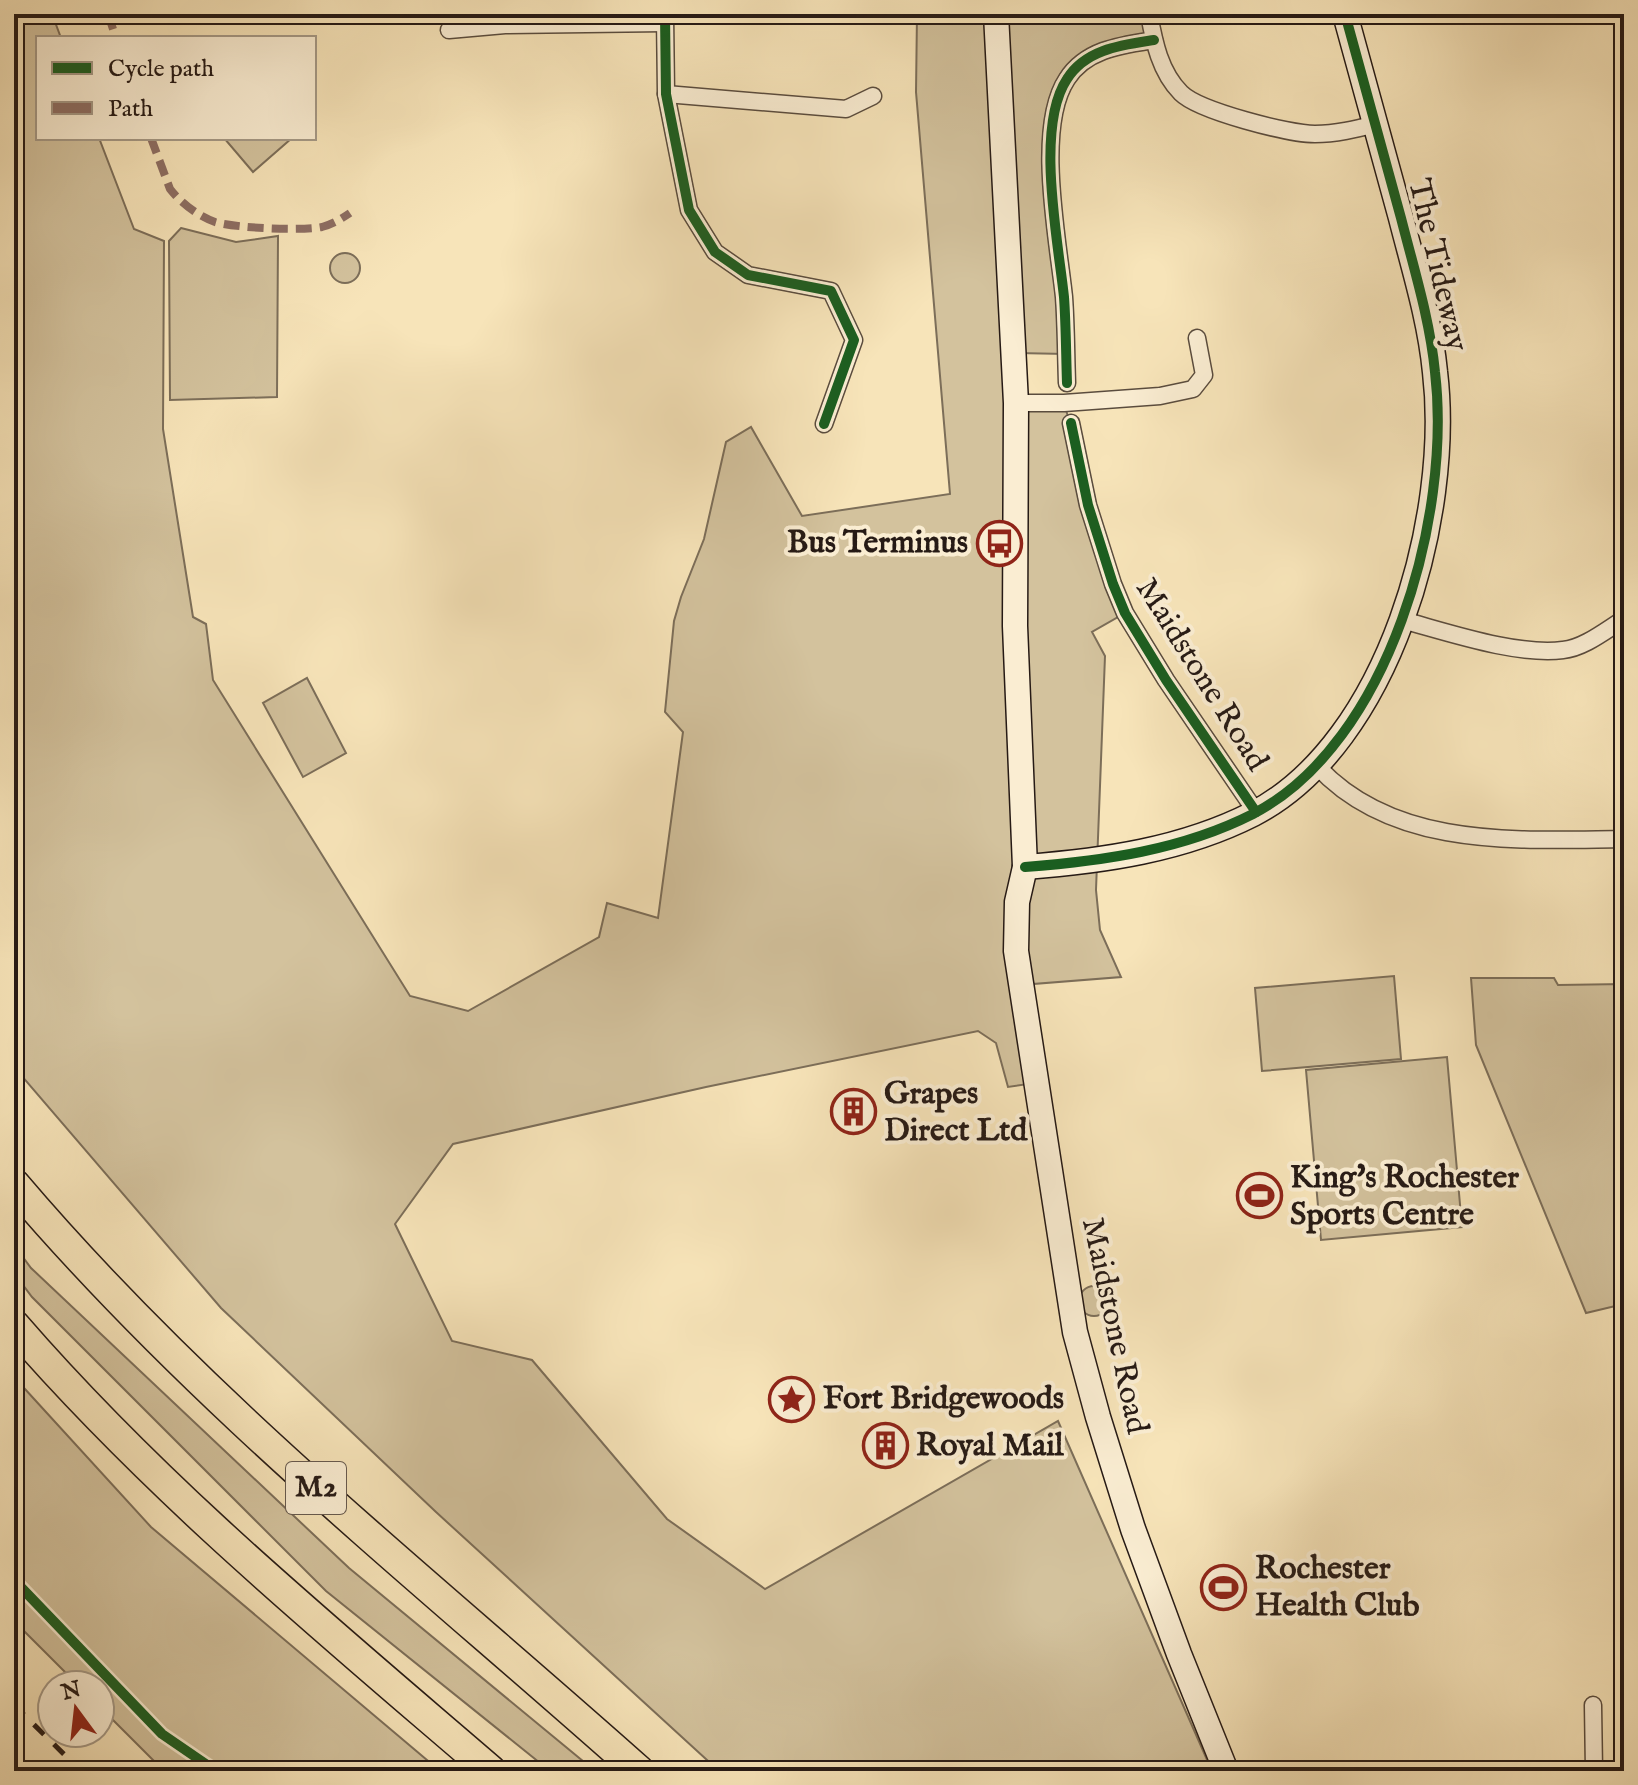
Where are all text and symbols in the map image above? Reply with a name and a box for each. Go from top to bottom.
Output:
legend [36,36,316,140]
text: Cycle path [108,54,214,85]
text: Path [108,94,153,125]
street label: The Tideway [1397,175,1477,356]
bus stop icon: Bus Terminus [975,519,1023,567]
place label: Bus Terminus [787,523,968,564]
street label: Maidstone Road [1125,571,1277,780]
place label: Grapes Direct Ltd [884,1074,1028,1152]
building icon: Grapes Direct Ltd [829,1088,877,1136]
place label: King's Rochester Sports Centre [1290,1158,1519,1236]
sports icon: King's Rochester Sports Centre [1235,1172,1283,1220]
street label: Maidstone Road [1071,1214,1157,1439]
place icon: Fort Bridgewoods [768,1375,816,1423]
place label: Fort Bridgewoods [823,1379,1064,1420]
building icon: Royal Mail [861,1422,909,1470]
place label: Royal Mail [916,1426,1065,1467]
road number: M2 [286,1462,346,1514]
place label: Rochester Health Club [1255,1549,1420,1627]
sports icon: Rochester Health Club [1200,1563,1248,1611]
north arrow [36,1669,116,1749]
text: N [58,1676,84,1708]

